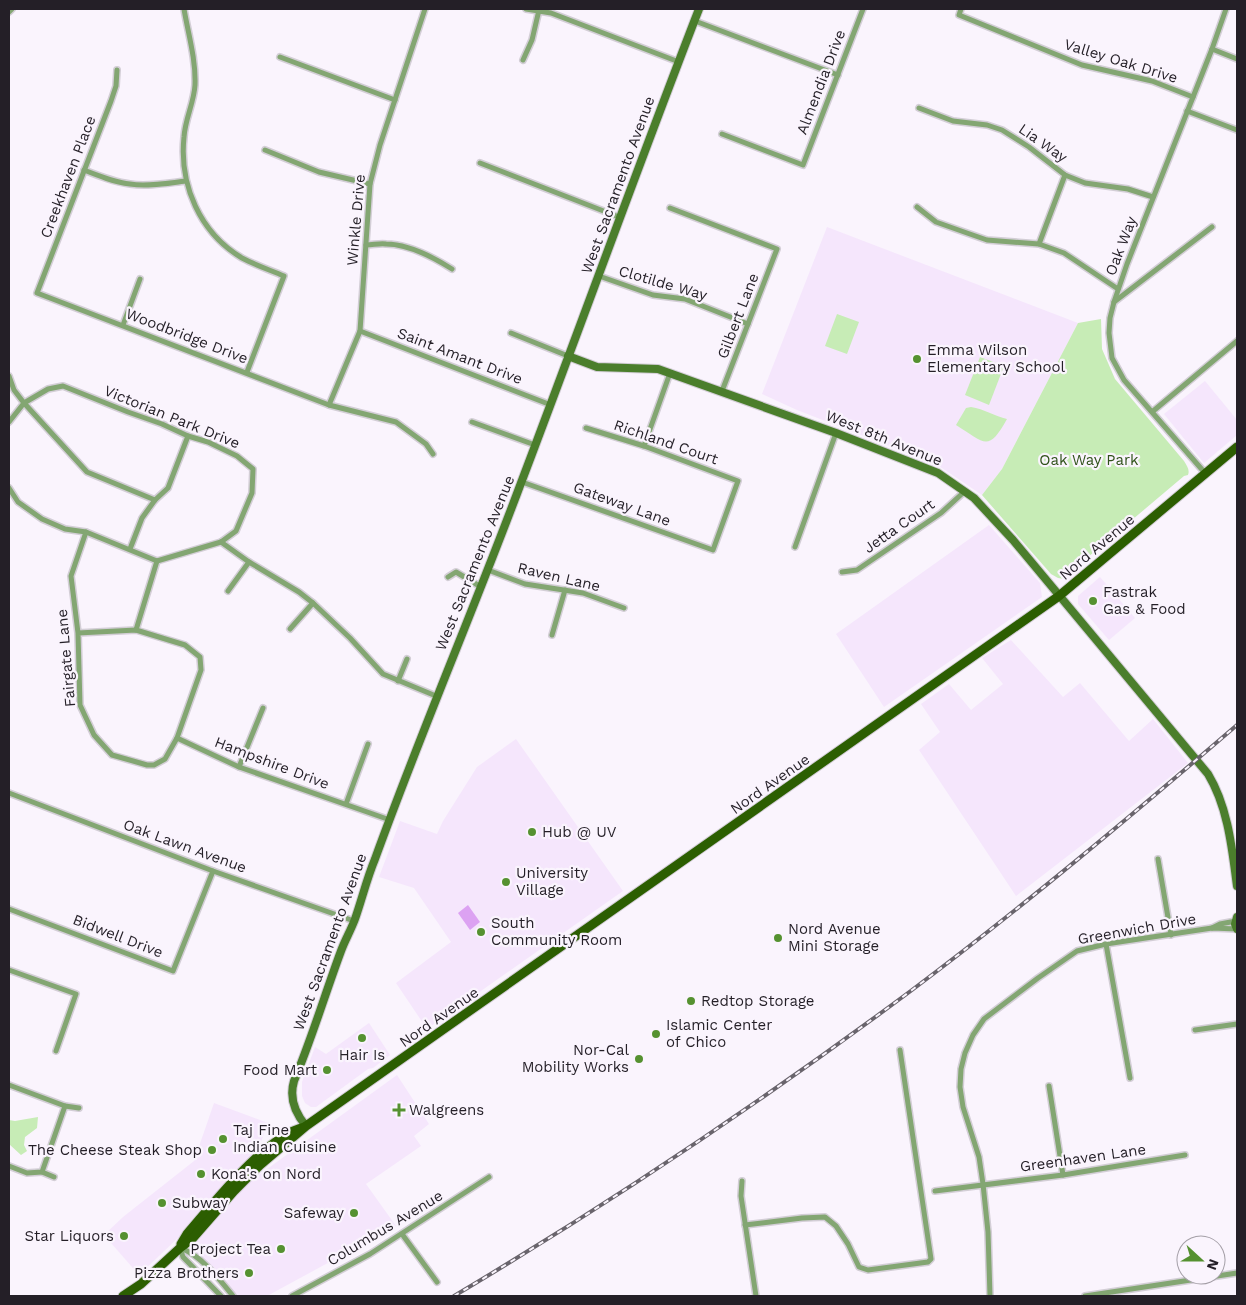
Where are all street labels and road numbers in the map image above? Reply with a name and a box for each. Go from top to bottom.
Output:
street label: Almendia Drive [793,27,849,137]
street label: Valley Oak Drive [1062,35,1180,87]
street label: West Sacramento Avenue [577,94,659,276]
street label: Creekhaven Place [36,113,100,241]
street label: Lia Way [1015,120,1071,166]
street label: Winkle Drive [343,173,369,267]
street label: Oak Way [1101,213,1141,278]
street label: Clotilde Way [617,262,709,304]
street label: Gilbert Lane [713,271,763,361]
street label: Woodbridge Drive [123,304,251,368]
street label: Saint Amant Drive [395,324,525,388]
street label: Victorian Park Drive [102,382,242,452]
street label: West 8th Avenue [823,406,945,470]
street label: Richland Court [612,416,721,468]
street label: West Sacramento Avenue [432,473,518,653]
street label: Gateway Lane [571,478,673,530]
street label: Jetta Court [860,495,938,557]
street label: Nord Avenue [1056,510,1138,584]
street label: Raven Lane [516,559,602,595]
street label: Fairgate Lane [53,608,79,708]
street label: Hampshire Drive [212,733,332,793]
street label: Nord Avenue [727,750,813,818]
street label: Oak Lawn Avenue [121,815,249,877]
street label: West Sacramento Avenue [289,851,371,1033]
street label: Greenwich Drive [1076,910,1198,948]
street label: Bidwell Drive [70,911,166,961]
street label: Nord Avenue [396,983,482,1051]
street label: Greenhaven Lane [1019,1140,1147,1176]
street label: Columbus Avenue [324,1186,446,1270]

